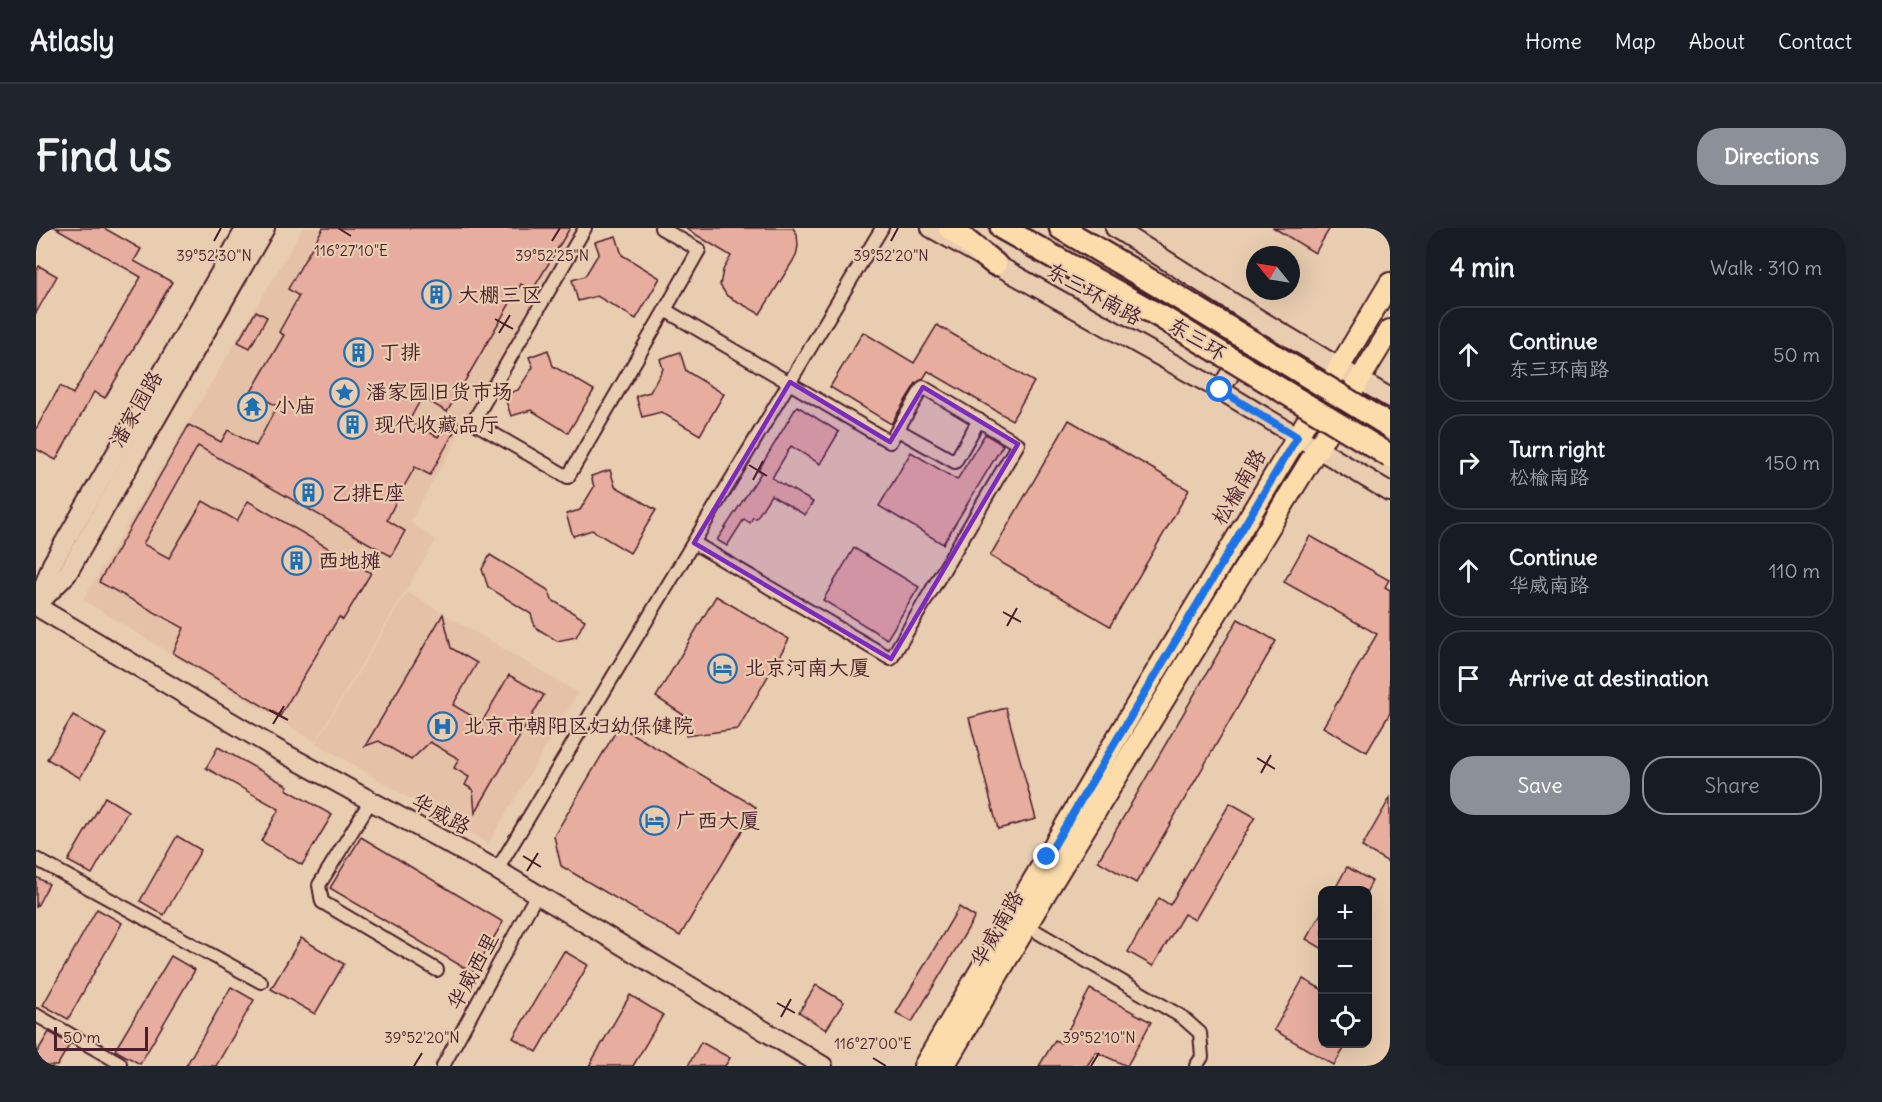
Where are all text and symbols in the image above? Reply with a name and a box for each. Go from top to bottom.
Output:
text: Atlasly [30,23,114,59]
text: Home [1525,28,1582,55]
text: Map [1615,28,1656,55]
text: About [1689,28,1745,55]
text: Contact [1778,28,1852,55]
button: Directions [1697,128,1846,185]
text: Find us [36,130,172,182]
text: 116°27'10"E [314,241,388,260]
text: 39°52'30"N [176,246,252,265]
text: 39°52'25"N [515,246,589,265]
text: 39°52'20"N [853,246,929,265]
north arrow [1246,246,1300,300]
text: 4 min [1450,251,1515,284]
text: Walk · 310 m [1710,255,1822,280]
street label: 东三环南路 [1042,256,1147,331]
building icon: 大棚三区 [421,279,453,311]
place label: 大棚三区 [458,281,542,308]
street label: 东三环 [1163,311,1231,366]
text: Continue [1509,327,1598,355]
building icon: 丁排 [342,336,374,368]
place label: 丁排 [379,338,421,365]
icon: ahead [1452,338,1485,371]
text: 50 m [1773,342,1820,367]
text: 东三环南路 [1509,356,1609,381]
street label: 潘家园路 [103,366,168,452]
place icon: 潘家园旧货市场 [329,376,361,408]
route start [1206,376,1232,402]
place label: 潘家园旧货市场 [366,378,513,405]
temple icon: 小庙 [237,390,269,422]
place label: 小庙 [274,392,316,419]
building icon: 现代收藏品厅 [337,409,369,441]
place label: 现代收藏品厅 [374,411,500,438]
text: Turn right [1509,435,1605,463]
street label: 松榆南路 [1205,444,1272,530]
icon: right [1452,446,1485,479]
text: 150 m [1765,450,1820,475]
text: 松榆南路 [1509,464,1589,489]
building icon: 乙排E座 [293,477,325,509]
place label: 乙排E座 [330,479,405,506]
text: Continue [1509,543,1598,571]
building icon: 西地摊 [281,545,313,577]
place label: 西地摊 [318,547,381,574]
icon: ahead [1452,554,1485,587]
text: 110 m [1769,558,1820,583]
text: 华威南路 [1509,572,1589,597]
hotel icon: 北京河南大厦 [707,652,739,684]
place label: 北京河南大厦 [744,654,870,681]
icon: arrive [1452,662,1485,695]
text: Arrive at destination [1509,664,1709,692]
hospital icon: 北京市朝阳区妇幼保健院 [426,710,458,742]
place label: 北京市朝阳区妇幼保健院 [463,712,694,739]
button: Save [1450,756,1630,815]
button: Share [1642,756,1822,815]
street label: 华威路 [407,787,475,840]
hotel icon: 广西大厦 [639,805,671,837]
place label: 广西大厦 [676,807,760,834]
route end [1033,843,1059,869]
street label: 华威南路 [964,886,1029,972]
map controls [1318,886,1372,1048]
button: + [1318,886,1372,940]
street label: 华威西里 [440,927,505,1014]
button: − [1318,940,1372,994]
button: locate [1318,994,1372,1048]
scale bar [54,1024,148,1052]
text: 50 m [63,1027,101,1047]
text: 39°52'20"N [384,1028,460,1047]
text: 39°52'10"N [1062,1028,1136,1047]
text: 116°27'00"E [834,1034,912,1053]

